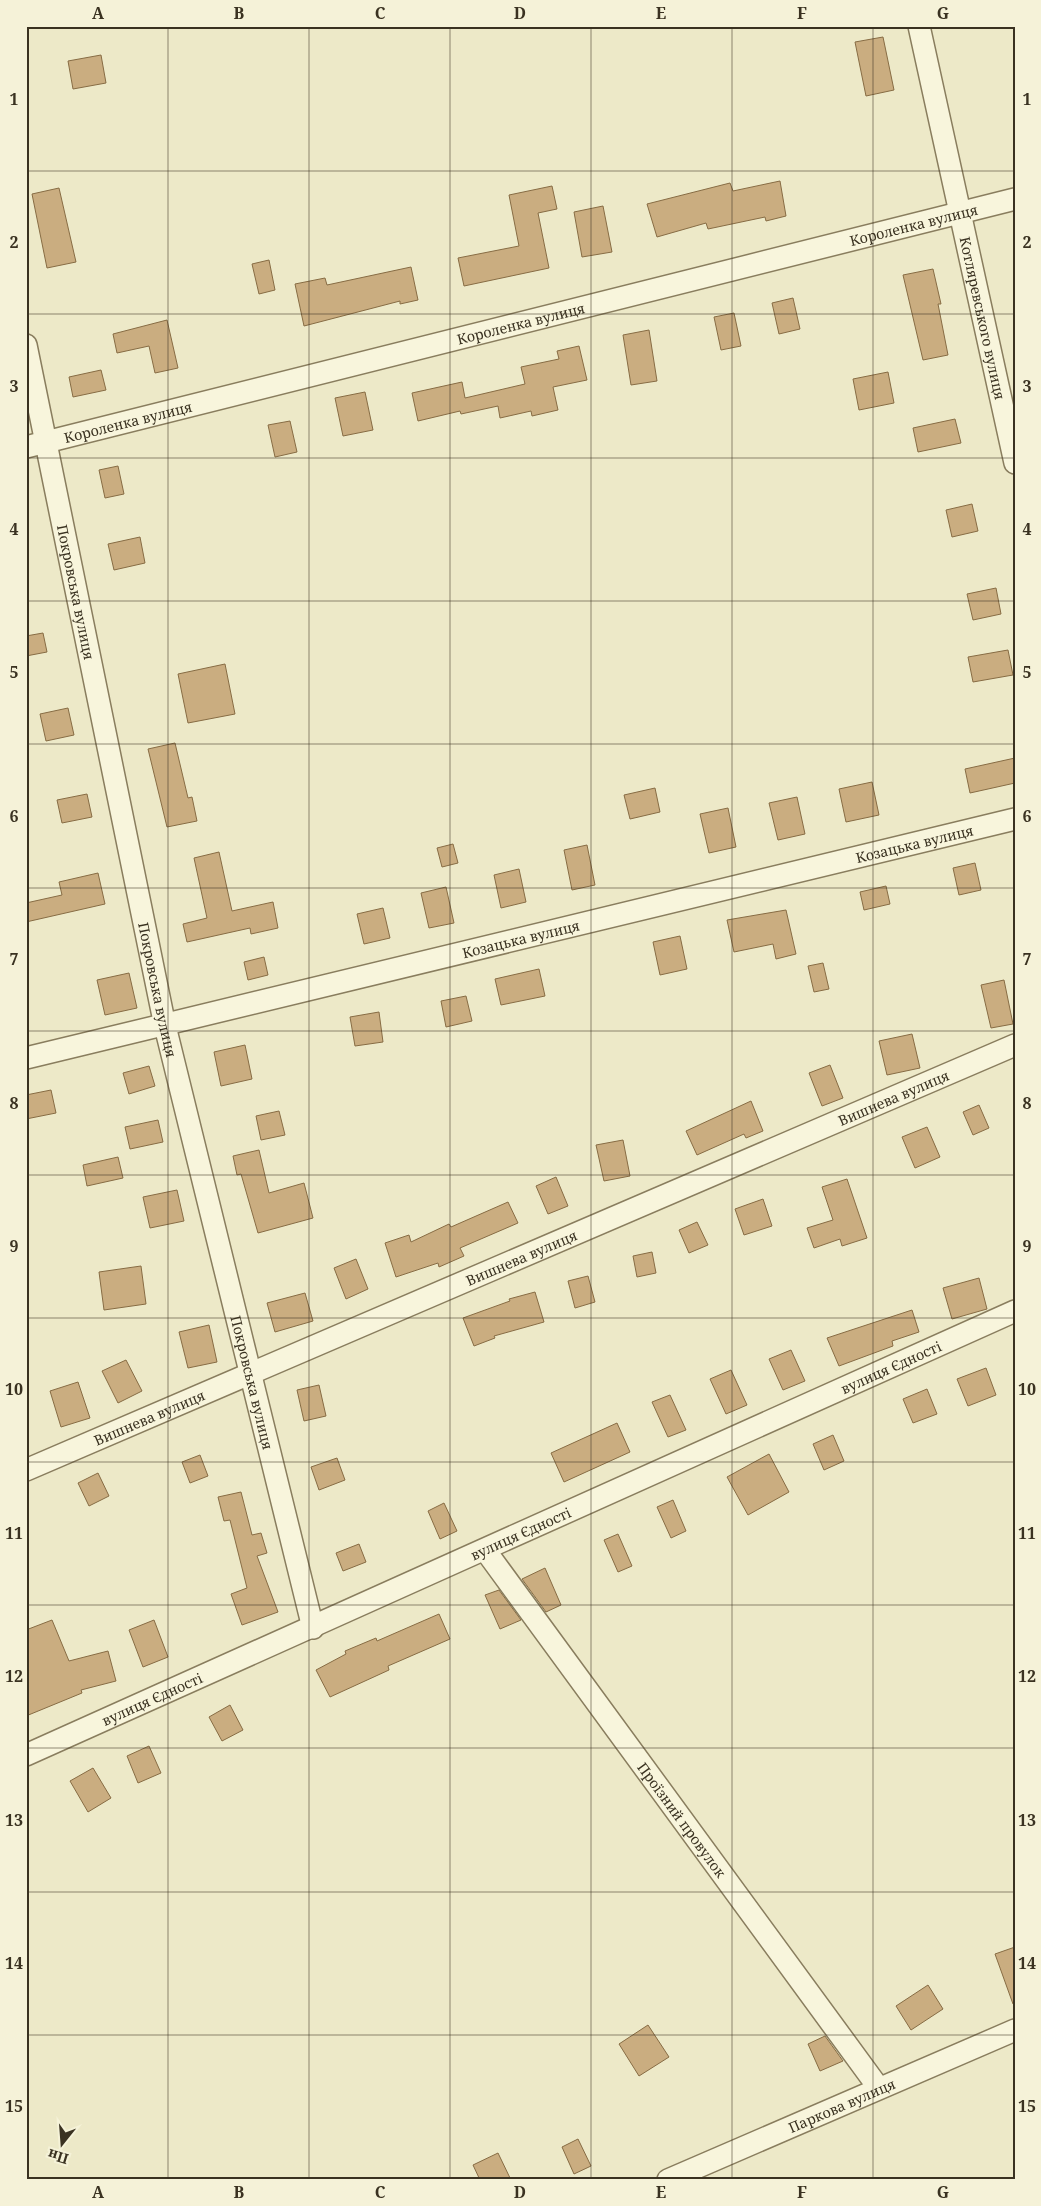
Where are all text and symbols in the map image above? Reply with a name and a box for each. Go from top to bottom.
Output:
text: A [92,2,105,24]
text: B [234,2,245,24]
text: C [375,2,386,24]
text: D [514,2,526,24]
text: E [656,2,666,24]
text: F [797,2,807,24]
text: G [937,2,949,24]
text: 1 [9,88,19,110]
text: 1 [1022,88,1032,110]
street label: Короленка вулиця [847,199,980,250]
text: 2 [9,231,19,253]
text: 2 [1022,231,1032,253]
street label: Котляревського вулиця [956,235,1010,401]
street label: Короленка вулиця [455,298,587,348]
text: 3 [9,375,19,397]
text: 3 [1022,375,1032,397]
street label: Короленка вулиця [62,396,194,447]
text: 4 [9,518,19,540]
text: 4 [1022,518,1032,540]
street label: Покровська вулиця [53,523,99,661]
text: 5 [9,661,19,683]
text: 5 [1022,661,1032,683]
text: 6 [9,805,19,827]
text: 6 [1022,805,1032,827]
street label: Козацька вулиця [854,820,975,867]
street label: Козацька вулиця [460,915,581,962]
street label: Покровська вулиця [135,920,182,1059]
text: 7 [9,948,19,970]
text: 7 [1022,948,1032,970]
street label: Вишнева вулиця [835,1065,952,1130]
text: 8 [9,1092,19,1114]
text: 8 [1022,1092,1032,1114]
street label: Вишнева вулиця [463,1225,580,1289]
text: 9 [9,1235,19,1257]
text: 9 [1022,1235,1032,1257]
street label: Покровська вулиця [227,1313,278,1451]
street label: вулиця Єдності [837,1336,944,1398]
text: 10 [5,1378,23,1400]
text: 10 [1018,1378,1036,1400]
street label: Вишнева вулиця [91,1385,208,1449]
street label: вулиця Єдності [467,1502,574,1564]
text: 11 [5,1522,23,1544]
text: 11 [1018,1522,1036,1544]
text: 12 [5,1665,23,1687]
text: 12 [1018,1665,1036,1687]
street label: вулиця Єдності [99,1668,205,1729]
street label: Проїзний провулок [634,1758,731,1882]
text: 13 [5,1809,23,1831]
text: 13 [1018,1809,1036,1831]
text: 14 [5,1952,23,1974]
text: 14 [1018,1952,1036,1974]
street label: Паркова вулиця [785,2074,898,2136]
text: 15 [5,2095,23,2117]
text: 15 [1018,2095,1036,2117]
north arrow [38,2118,88,2168]
text: Пн [45,2145,71,2169]
text: A [92,2181,105,2203]
text: B [234,2181,245,2203]
text: C [375,2181,386,2203]
text: D [514,2181,526,2203]
text: E [656,2181,666,2203]
text: F [797,2181,807,2203]
text: G [937,2181,949,2203]

